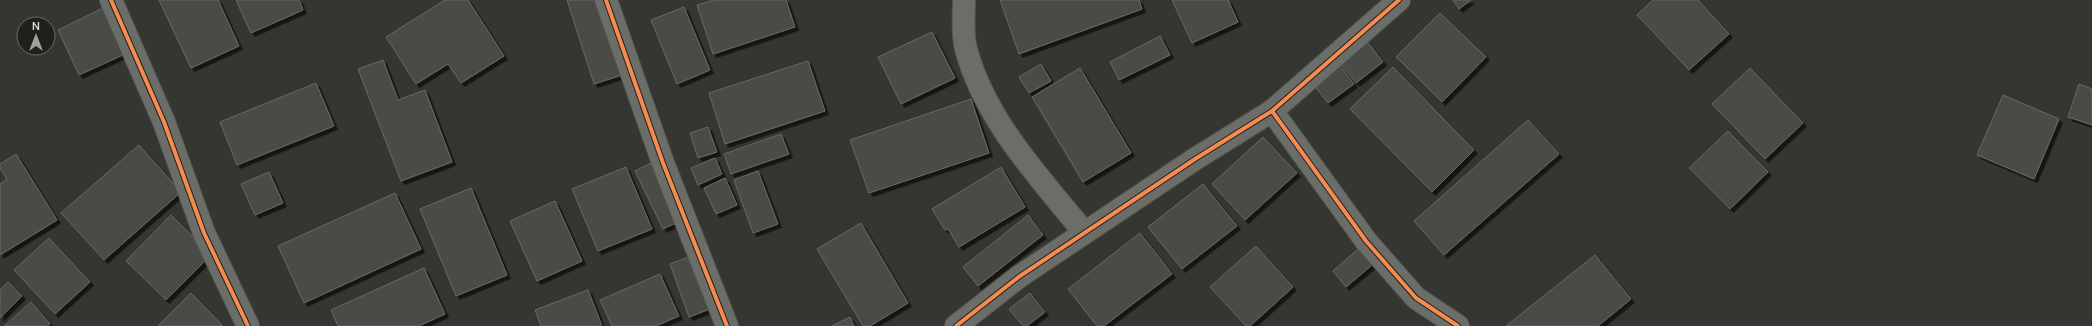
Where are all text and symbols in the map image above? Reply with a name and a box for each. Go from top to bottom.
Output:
north arrow [16,16,56,56]
text: N [32,18,40,33]

